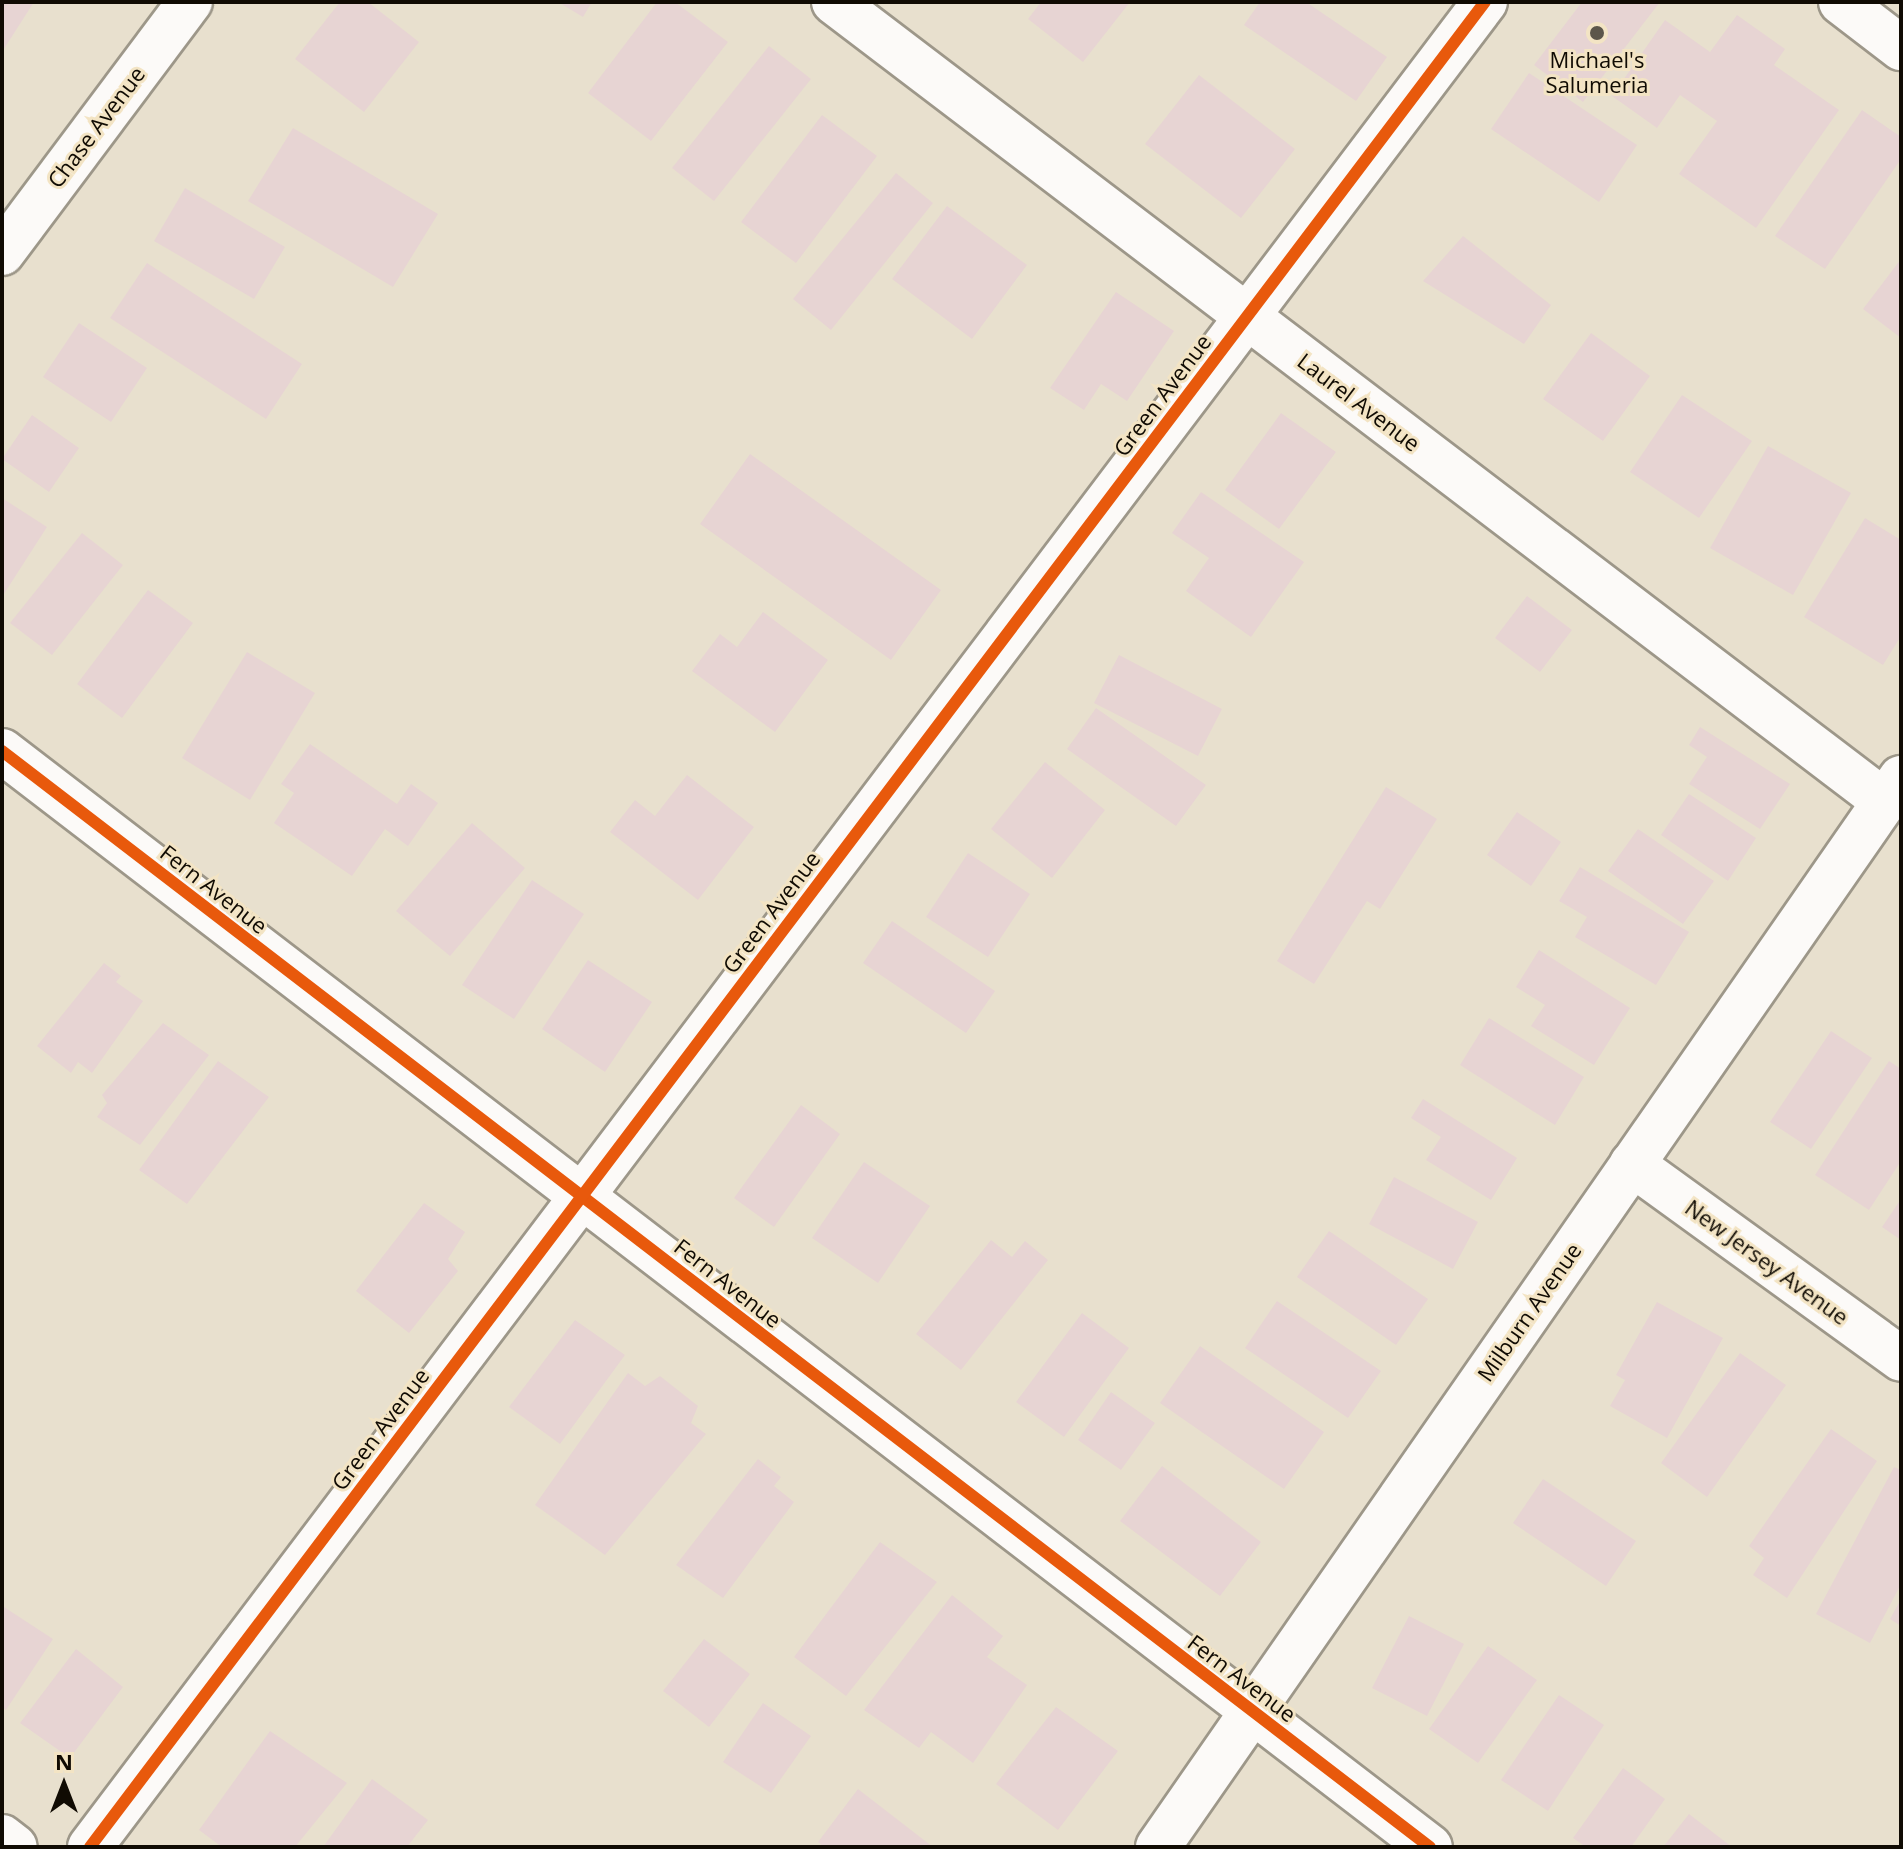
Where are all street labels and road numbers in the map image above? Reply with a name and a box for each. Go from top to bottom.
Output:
street label: Chase Avenue [42,61,150,193]
street label: Green Avenue [1108,329,1216,461]
street label: Laurel Avenue [1293,347,1425,457]
street label: Fern Avenue [155,839,273,939]
street label: Green Avenue [717,846,825,978]
street label: New Jersey Avenue [1680,1194,1854,1330]
street label: Fern Avenue [669,1233,787,1333]
street label: Milburn Avenue [1472,1238,1586,1386]
street label: Green Avenue [326,1363,434,1495]
street label: Fern Avenue [1183,1629,1301,1727]

